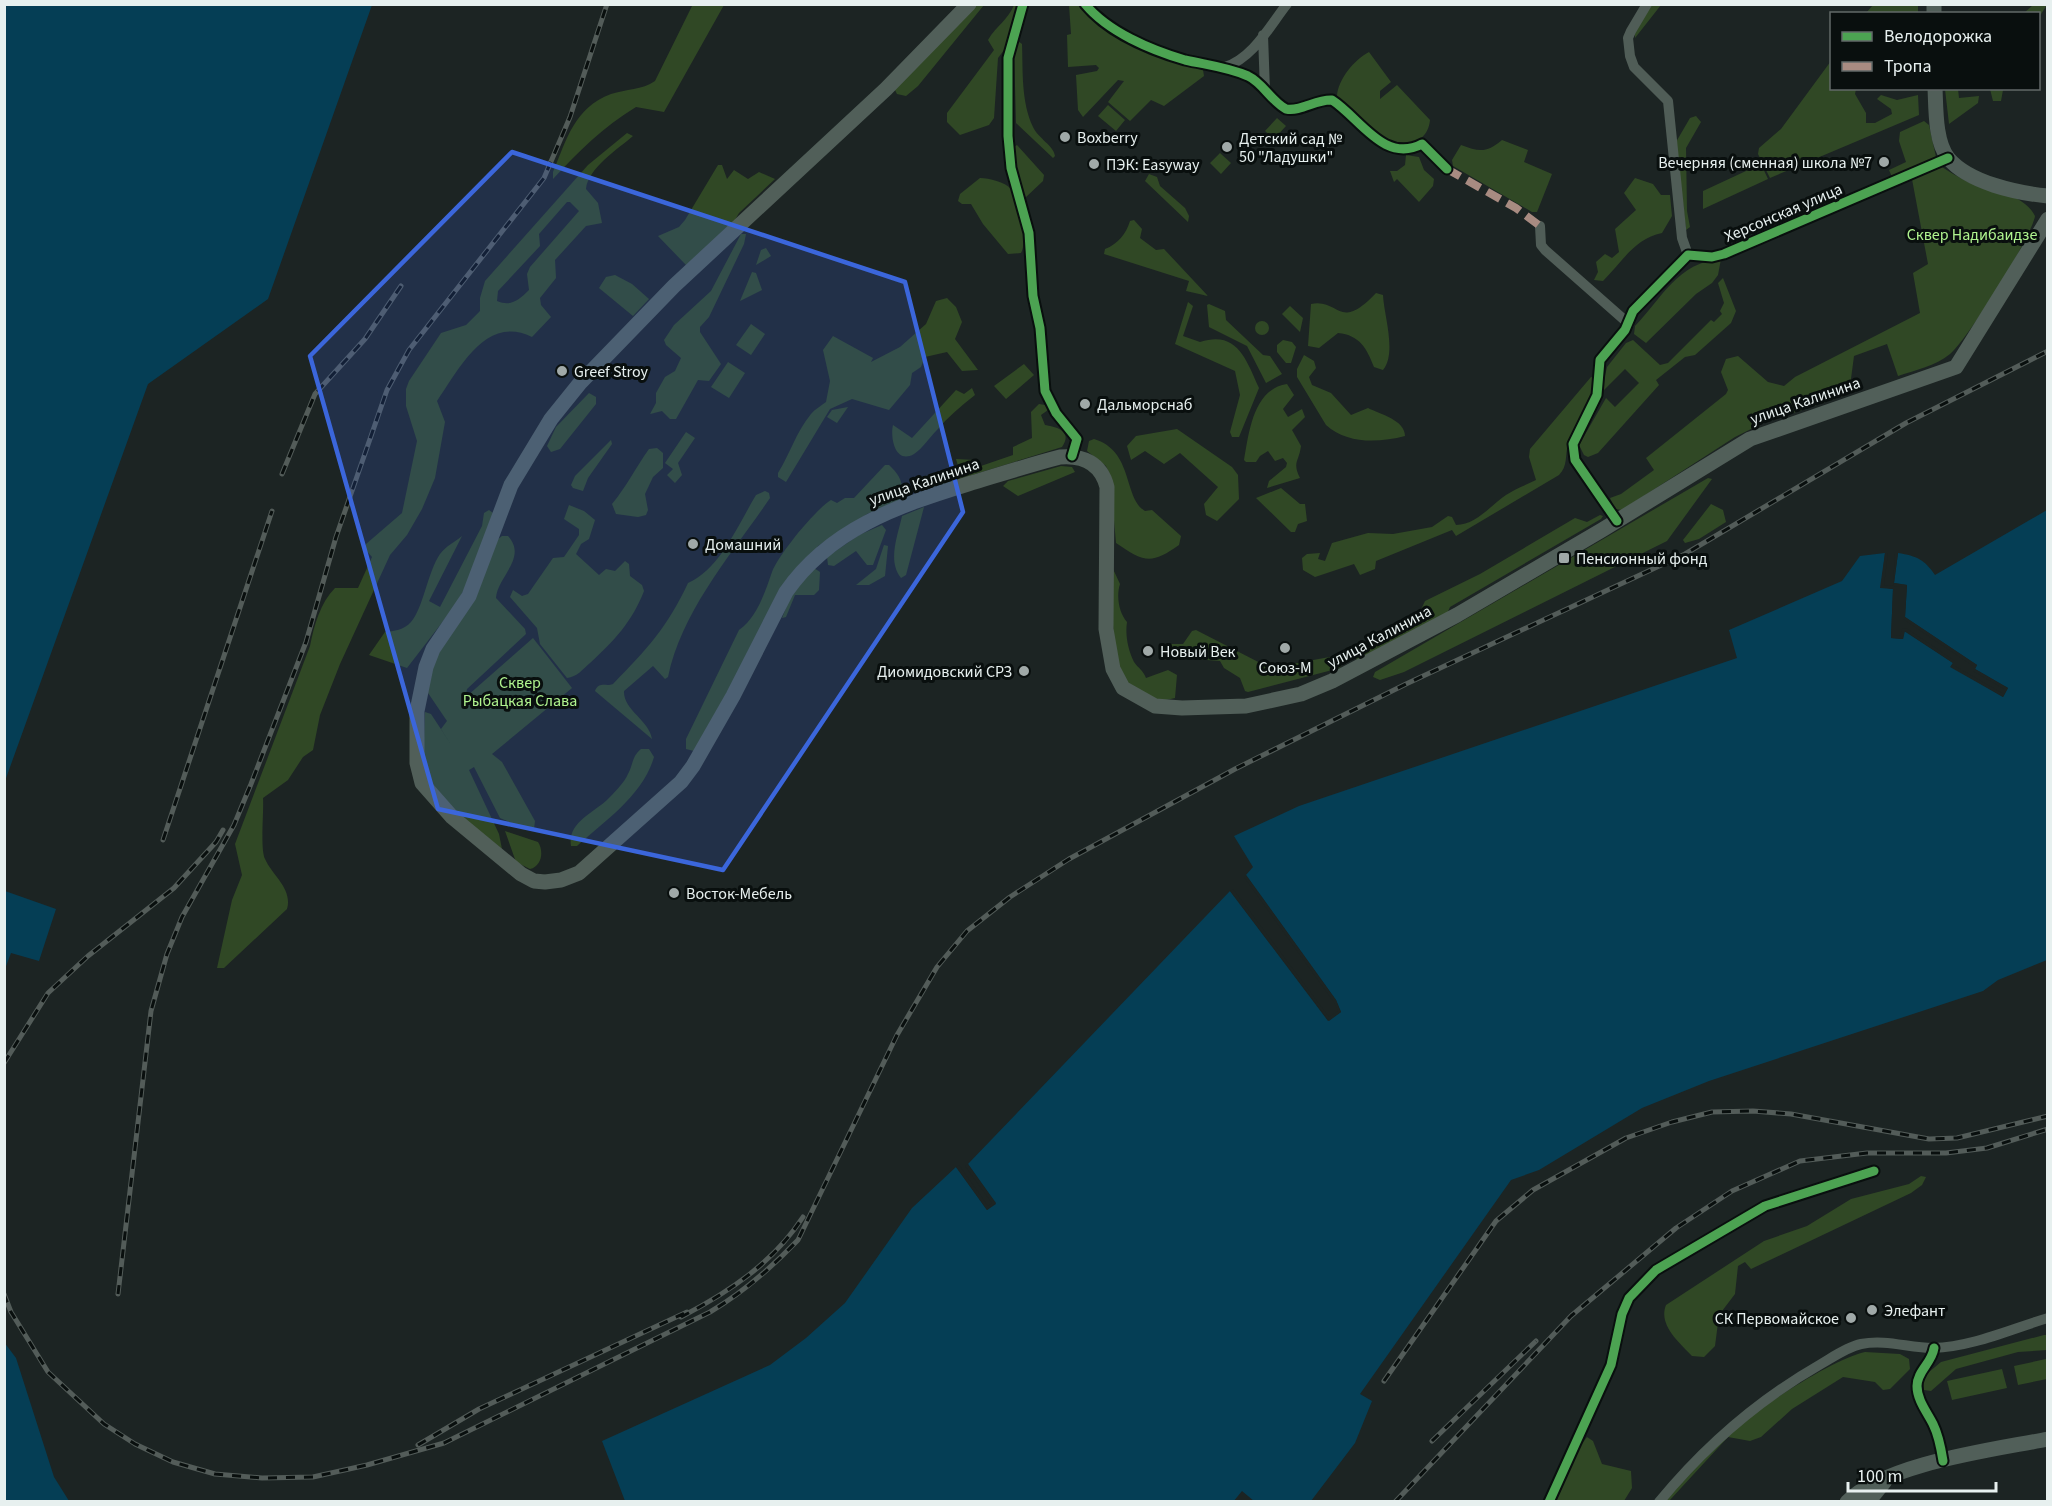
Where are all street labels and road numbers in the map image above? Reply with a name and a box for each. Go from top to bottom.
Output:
street label: Херсонская улица [1721,178,1846,248]
street label: улица Калинина [1747,372,1863,430]
street label: улица Калинина [866,453,982,511]
street label: улица Калинина [1323,600,1435,674]

